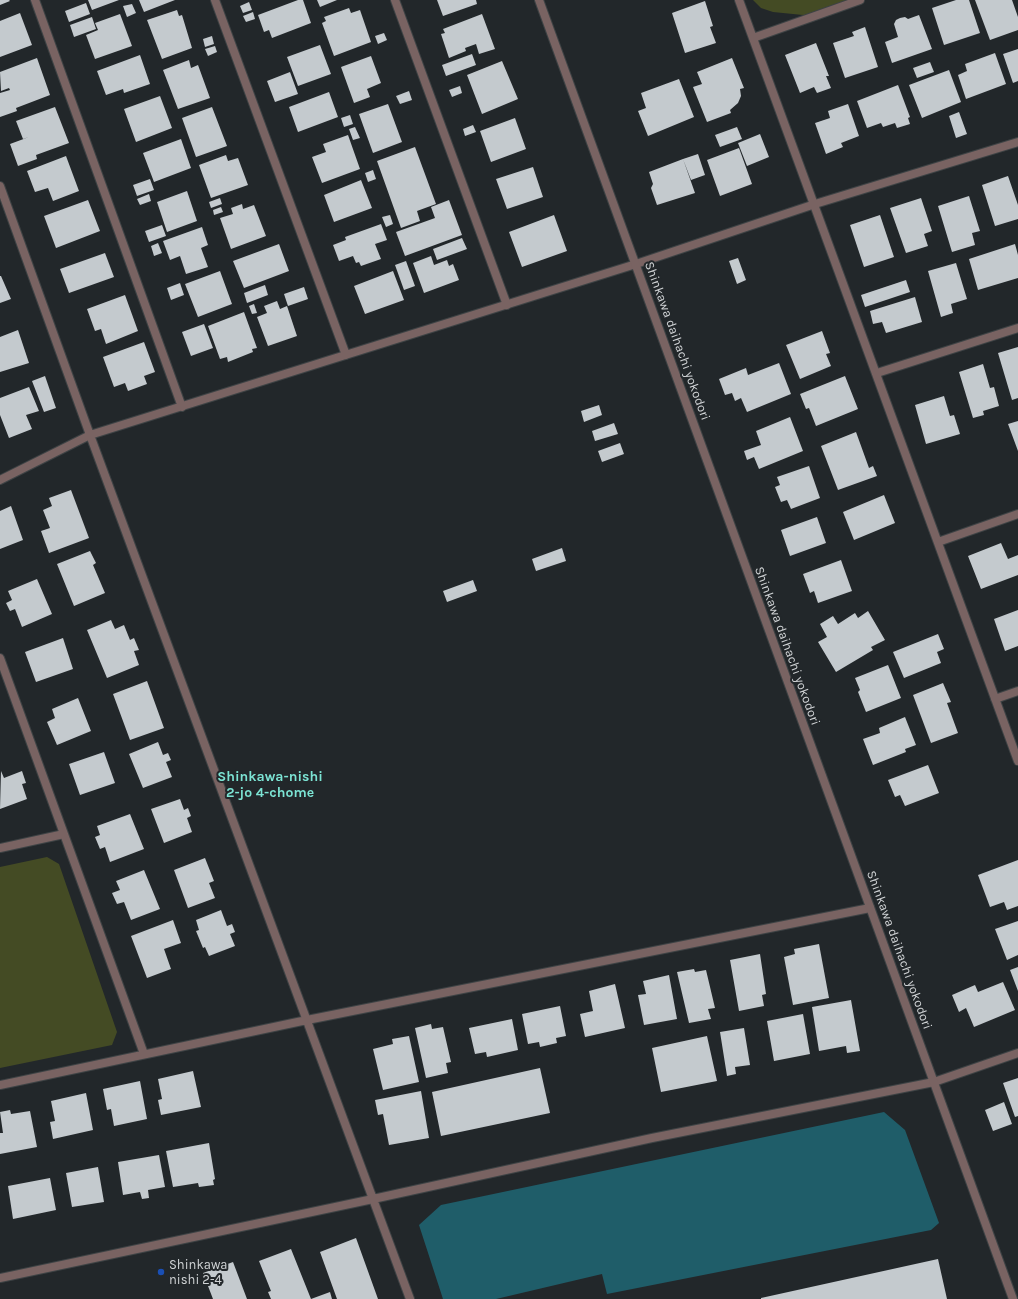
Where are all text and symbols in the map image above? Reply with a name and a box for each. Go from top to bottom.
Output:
street label: Shinkawa daihachi yokodori [641,259,713,423]
street label: Shinkawa daihachi yokodori [751,564,823,728]
district label: Shinkawa-nishi 2-jo 4-chome [217,769,323,802]
street label: Shinkawa daihachi yokodori [863,868,935,1032]
place label: Shinkawa nishi 2-4 [169,1257,227,1288]
marker: Shinkawa nishi 2-4 [156,1267,166,1277]

